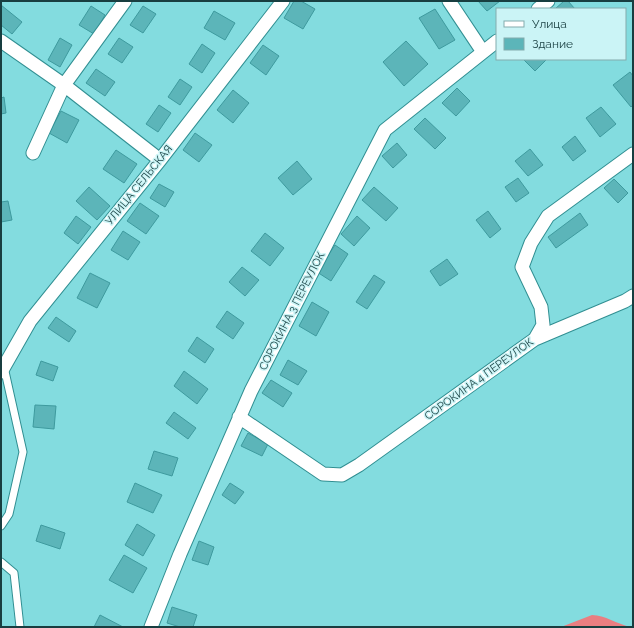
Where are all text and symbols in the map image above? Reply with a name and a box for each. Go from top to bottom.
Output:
legend [496,8,626,60]
text: Улица [532,17,567,31]
text: Здание [532,37,573,51]
street label: УЛИЦА СЕЛЬСКАЯ [103,142,175,228]
street label: СОРОКИНА 3 ПЕРЕУЛОК [256,250,328,372]
street label: СОРОКИНА 4 ПЕРЕУЛОК [422,335,536,423]

